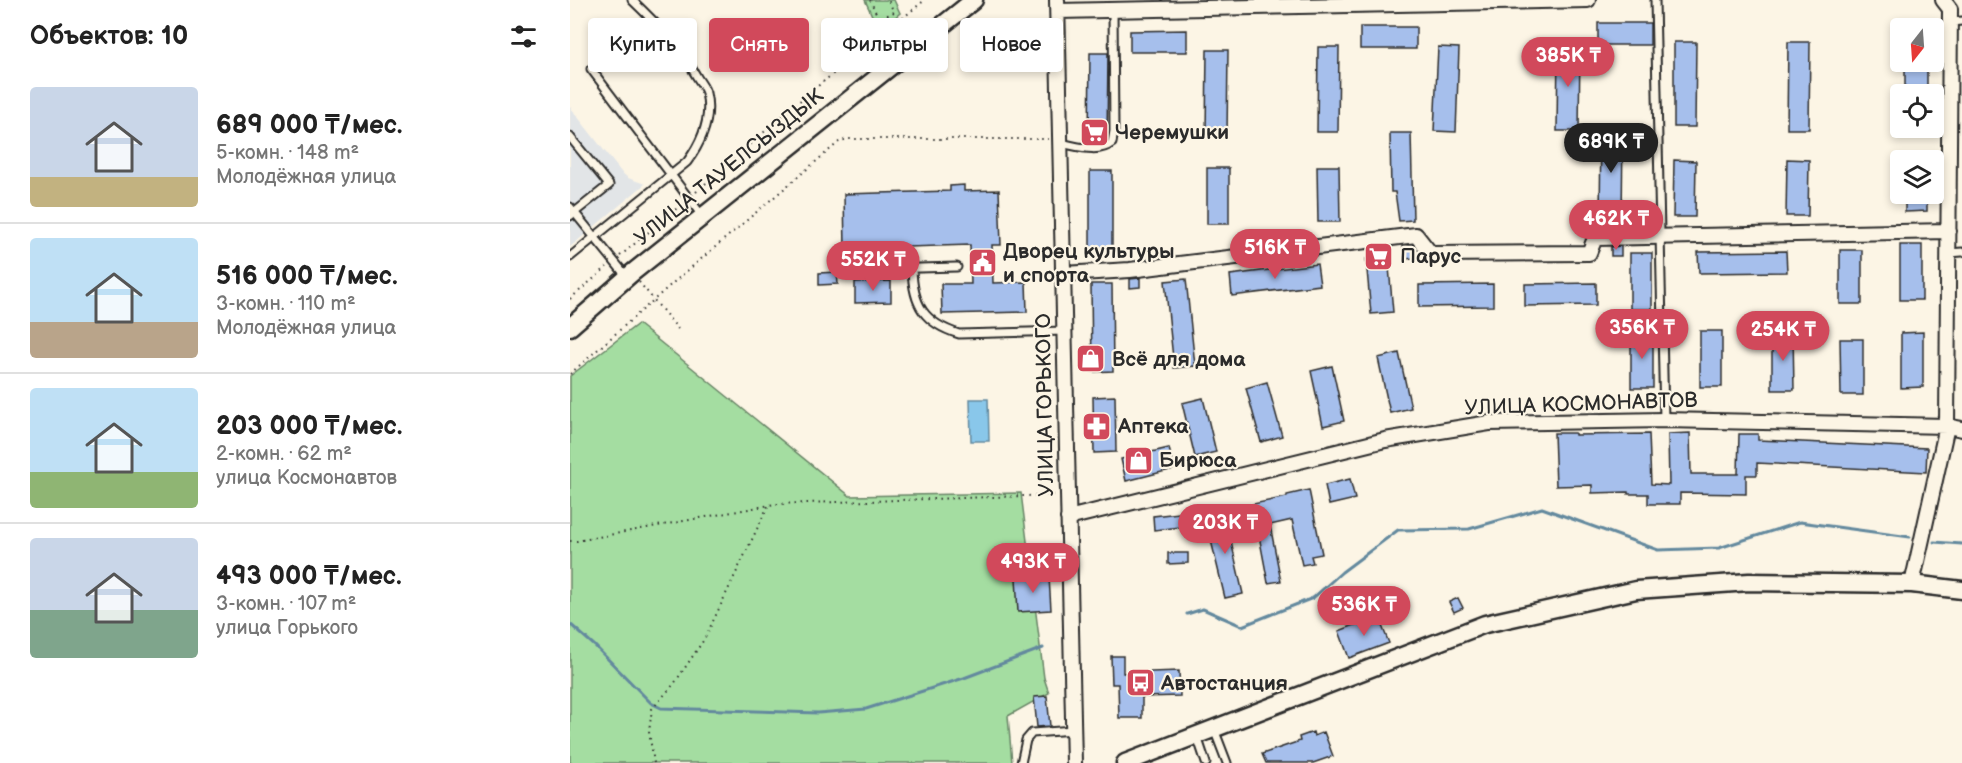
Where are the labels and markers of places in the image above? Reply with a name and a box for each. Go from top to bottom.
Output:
pin: 385K ₸ [1519,37,1617,88]
supermarket icon: Черемушки [1078,116,1110,148]
place label: Черемушки [1115,120,1229,145]
pin: 689K ₸ [1562,123,1660,174]
pin: 462K ₸ [1567,200,1665,251]
pin: 516K ₸ [1226,229,1324,280]
place label: Дворец культуры и спорта [1003,239,1175,288]
supermarket icon: Парус [1363,240,1395,272]
pin: 552K ₸ [824,241,922,292]
place label: Парус [1400,244,1461,269]
public building icon: Дворец культуры и спорта [966,247,998,279]
pin: 356K ₸ [1593,309,1691,360]
pin: 254K ₸ [1734,311,1832,362]
shop icon: Всё для дома [1075,343,1107,375]
place label: Всё для дома [1112,347,1246,372]
pharmacy icon: Аптека [1081,410,1113,442]
place label: Аптека [1117,414,1189,439]
shop icon: Бирюса [1122,444,1154,476]
place label: Бирюса [1159,448,1237,473]
pin: 203K ₸ [1176,504,1274,555]
pin: 493K ₸ [984,543,1082,594]
pin: 536K ₸ [1315,586,1413,637]
bus stop icon: Автостанция [1124,667,1156,699]
place label: Автостанция [1160,671,1288,696]

